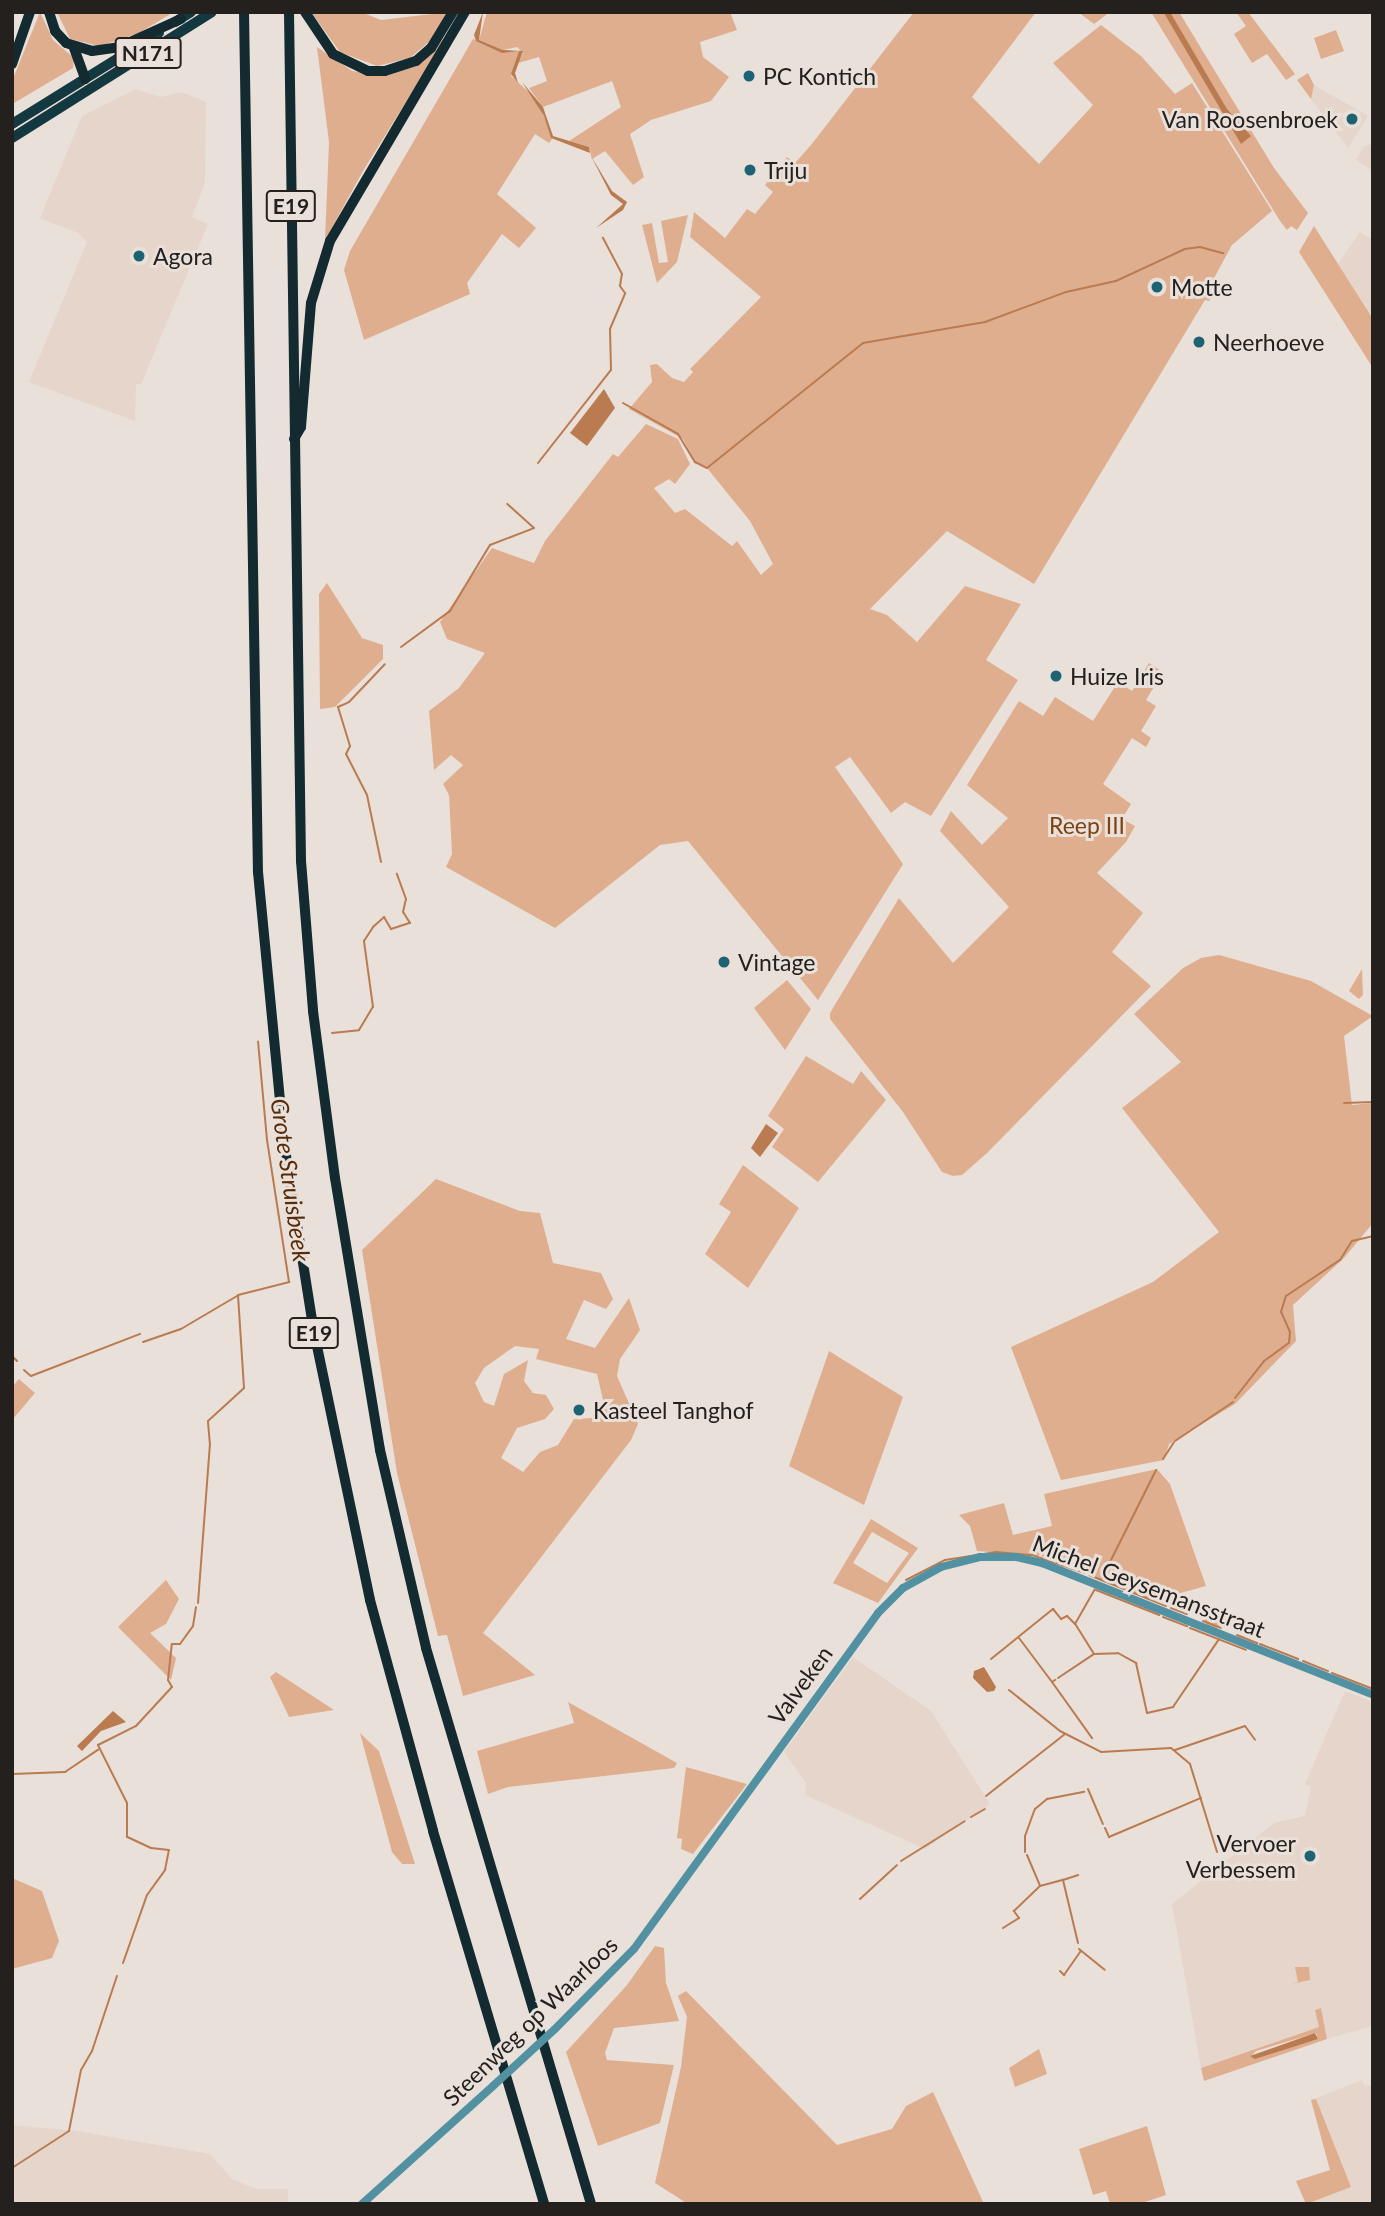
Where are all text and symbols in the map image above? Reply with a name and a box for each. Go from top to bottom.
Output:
road number: N171 [113,36,183,70]
place label: PC Kontich [763,62,876,90]
marker: PC Kontich [741,68,757,84]
place label: Van Roosenbroek [1162,105,1338,133]
marker: Van Roosenbroek [1344,111,1360,127]
place label: Triju [764,156,807,184]
marker: Triju [742,162,758,178]
road number: E19 [265,188,317,224]
place label: Agora [153,242,213,270]
marker: Agora [131,248,147,264]
place label: Motte [1171,273,1233,301]
marker: Motte [1149,279,1165,295]
place label: Neerhoeve [1213,328,1324,356]
marker: Neerhoeve [1191,334,1207,350]
place label: Huize Iris [1070,662,1164,690]
marker: Huize Iris [1048,668,1064,684]
park label: Reep III [1049,811,1125,839]
place label: Vintage [738,948,815,976]
marker: Vintage [716,954,732,970]
water label: Grote Struisbeek [265,1096,317,1264]
road number: E19 [288,1316,340,1350]
place label: Kasteel Tanghof [593,1396,754,1424]
marker: Kasteel Tanghof [571,1402,587,1418]
street label: Michel Geysemansstraat [1029,1529,1269,1643]
street label: Valveken [762,1640,838,1730]
place label: Vervoer Verbessem [1186,1829,1296,1883]
marker: Vervoer Verbessem [1302,1848,1318,1864]
street label: Steenweg op Waarloos [437,1930,623,2112]

